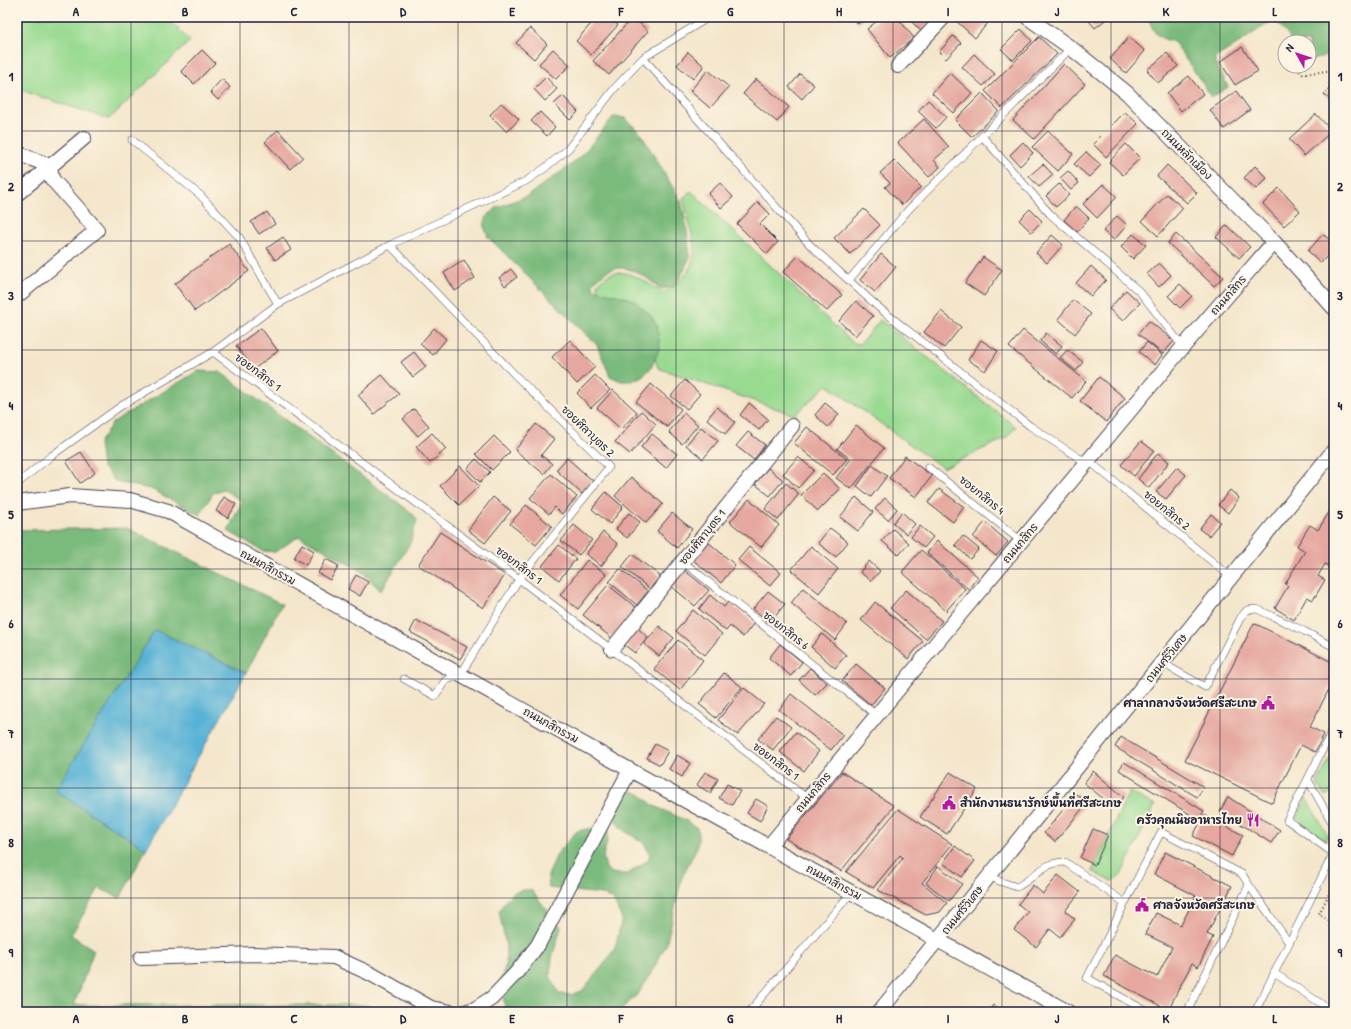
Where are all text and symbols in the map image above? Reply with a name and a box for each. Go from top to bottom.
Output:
text: A [73,2,80,20]
text: B [182,2,189,20]
text: C [290,2,298,20]
text: D [400,2,407,20]
text: E [509,2,515,20]
text: F [618,2,625,20]
text: G [727,2,734,20]
text: H [836,2,842,20]
text: I [946,2,950,20]
text: J [1055,2,1060,20]
text: K [1163,2,1170,20]
text: L [1273,2,1278,20]
north arrow [1277,34,1317,74]
text: N [1282,41,1297,54]
text: 1 [9,67,14,85]
text: 1 [1338,67,1343,85]
street label: ถนนหลักเมือง [1159,125,1216,182]
text: 2 [8,177,15,195]
text: 2 [1337,177,1344,195]
street label: ถนนกสิกร [1207,272,1249,318]
text: 3 [8,286,14,304]
text: 3 [1337,286,1343,304]
street label: ซอยกสิกร 1 [232,350,284,394]
text: 4 [9,396,14,414]
text: 4 [1338,396,1343,414]
street label: ซอยศิลาบุตร 2 [557,402,617,461]
street label: ซอยกสิกร 4 [957,473,1007,517]
street label: ซอยกสิกร 2 [1141,487,1193,533]
text: 5 [8,505,14,523]
text: 5 [1337,505,1343,523]
street label: ซอยศิลาบุตร 1 [676,507,730,569]
street label: ถนนกสิกร [999,520,1041,566]
street label: ซอยกสิกร 1 [493,543,545,587]
street label: ถนนกสิกรรม [238,546,298,588]
street label: ซอยกสิกร 6 [760,608,812,653]
text: 6 [8,614,14,632]
text: 6 [1337,614,1343,632]
street label: ถนนศรีวิเศษ [1142,630,1190,685]
place label: ศาลากลางจังหวัดศรีสะเกษ [1123,695,1257,710]
public building icon: ศาลากลางจังหวัดศรีสะเกษ [1260,695,1276,711]
street label: ถนนกสิกรรม [521,704,581,746]
text: 7 [7,724,15,742]
text: 7 [1336,724,1344,742]
street label: ซอยกสิกร 1 [750,739,802,783]
street label: ถนนกสิกร [792,769,834,815]
place label: สำนักงานธนารักษ์พื้นที่ศรีสะเกษ [960,792,1122,810]
public building icon: สำนักงานธนารักษ์พื้นที่ศรีสะเกษ [941,795,957,811]
place label: ครัวคุณนิชอาหารไทย [1137,812,1242,829]
restaurant icon: ครัวคุณนิชอาหารไทย [1245,812,1261,828]
text: 8 [8,833,14,851]
text: 8 [1337,833,1343,851]
street label: ถนนกสิกรรม [804,861,864,903]
street label: ถนนศรีวิเศษ [938,882,986,937]
public building icon: ศาลจังหวัดศรีสะเกษ [1134,897,1150,913]
place label: ศาลจังหวัดศรีสะเกษ [1153,897,1256,912]
text: 9 [9,943,14,961]
text: 9 [1338,943,1343,961]
text: A [73,1009,80,1027]
text: B [182,1009,189,1027]
text: C [290,1009,298,1027]
text: D [400,1009,407,1027]
text: E [509,1009,515,1027]
text: F [618,1009,625,1027]
text: G [727,1009,734,1027]
text: H [836,1009,842,1027]
text: I [946,1009,950,1027]
text: J [1055,1009,1060,1027]
text: K [1163,1009,1170,1027]
text: L [1273,1009,1278,1027]

